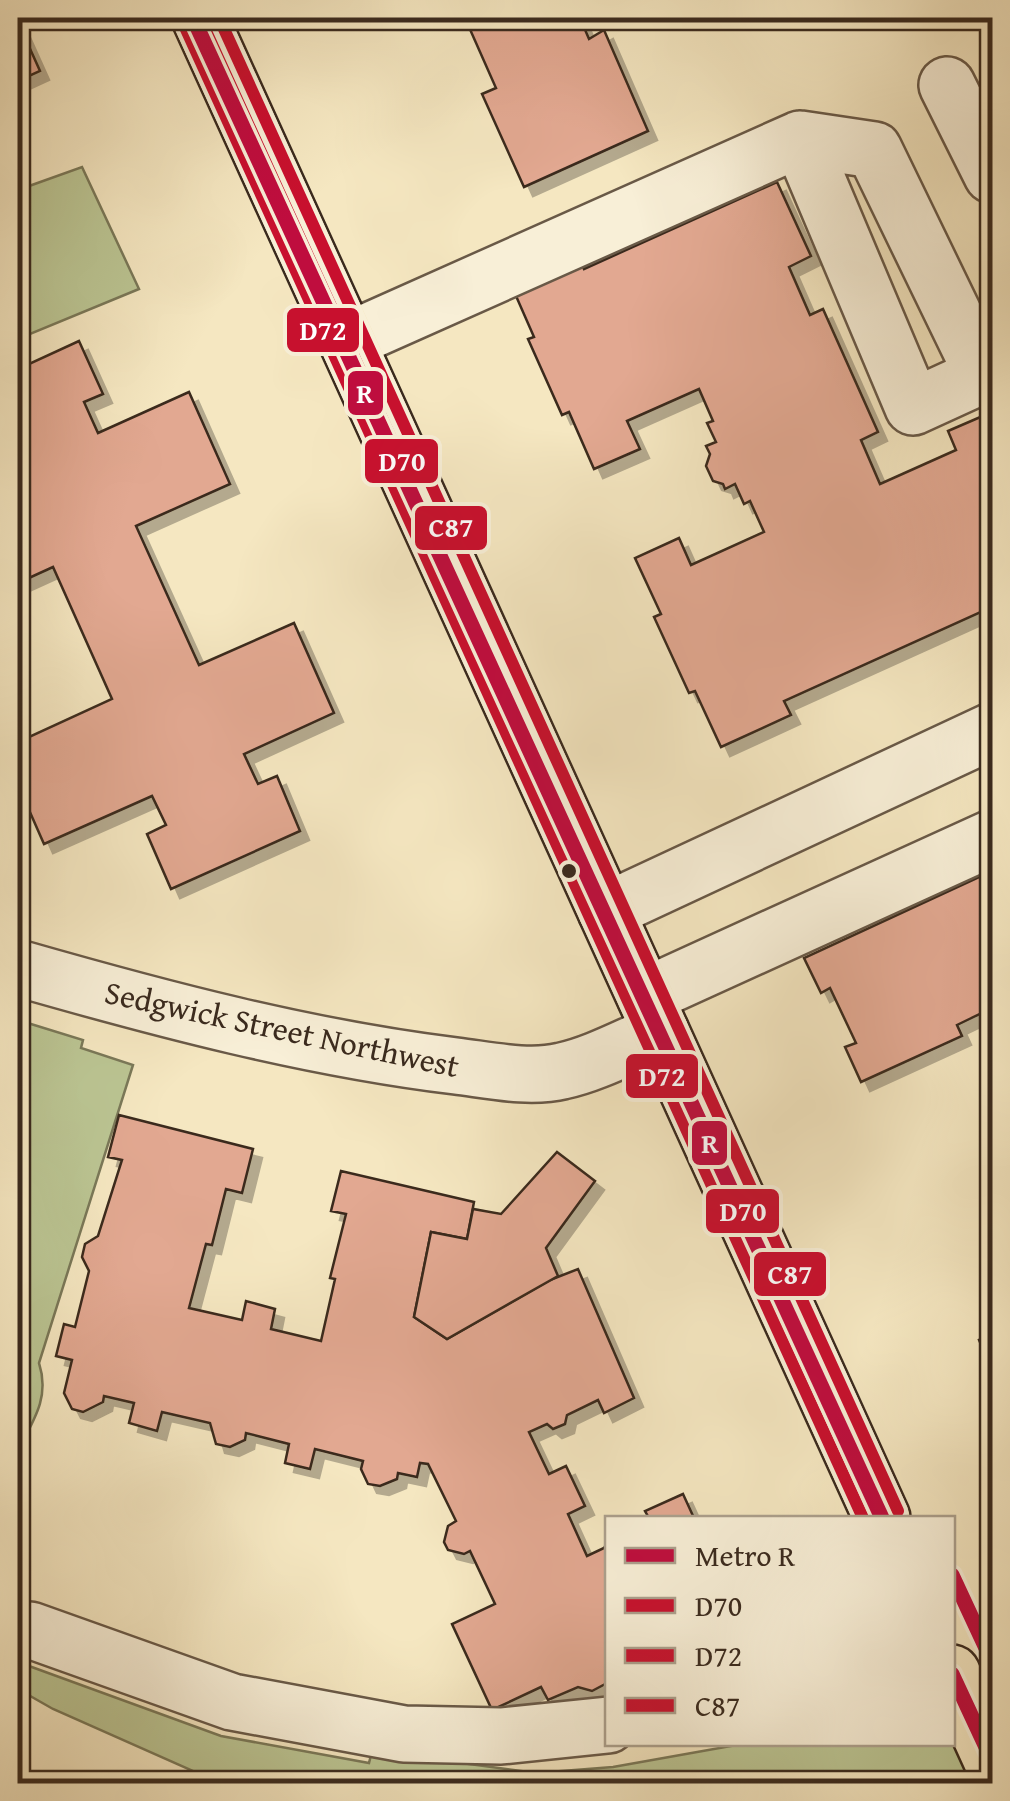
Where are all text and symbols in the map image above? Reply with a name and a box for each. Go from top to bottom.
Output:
line badge: D72 [285,306,361,354]
text: D72 [299,309,347,350]
line badge: R [346,369,385,417]
text: R [356,372,374,413]
line badge: D70 [363,437,440,485]
text: D70 [378,440,426,481]
line badge: C87 [413,504,489,552]
text: C87 [429,506,473,547]
unlabelled marker [559,861,579,881]
street label: Sedgwick Street Northwest [101,968,464,1089]
line badge: D72 [624,1052,700,1100]
text: D72 [638,1055,686,1096]
line badge: R [690,1119,729,1167]
text: R [701,1122,719,1163]
line badge: D70 [704,1187,781,1235]
text: D70 [719,1190,767,1231]
line badge: C87 [752,1250,828,1298]
text: C87 [768,1253,812,1294]
legend [605,1516,955,1746]
text: Metro R [695,1533,796,1577]
text: D70 [695,1583,742,1627]
text: D72 [695,1633,742,1677]
text: C87 [695,1683,740,1727]

